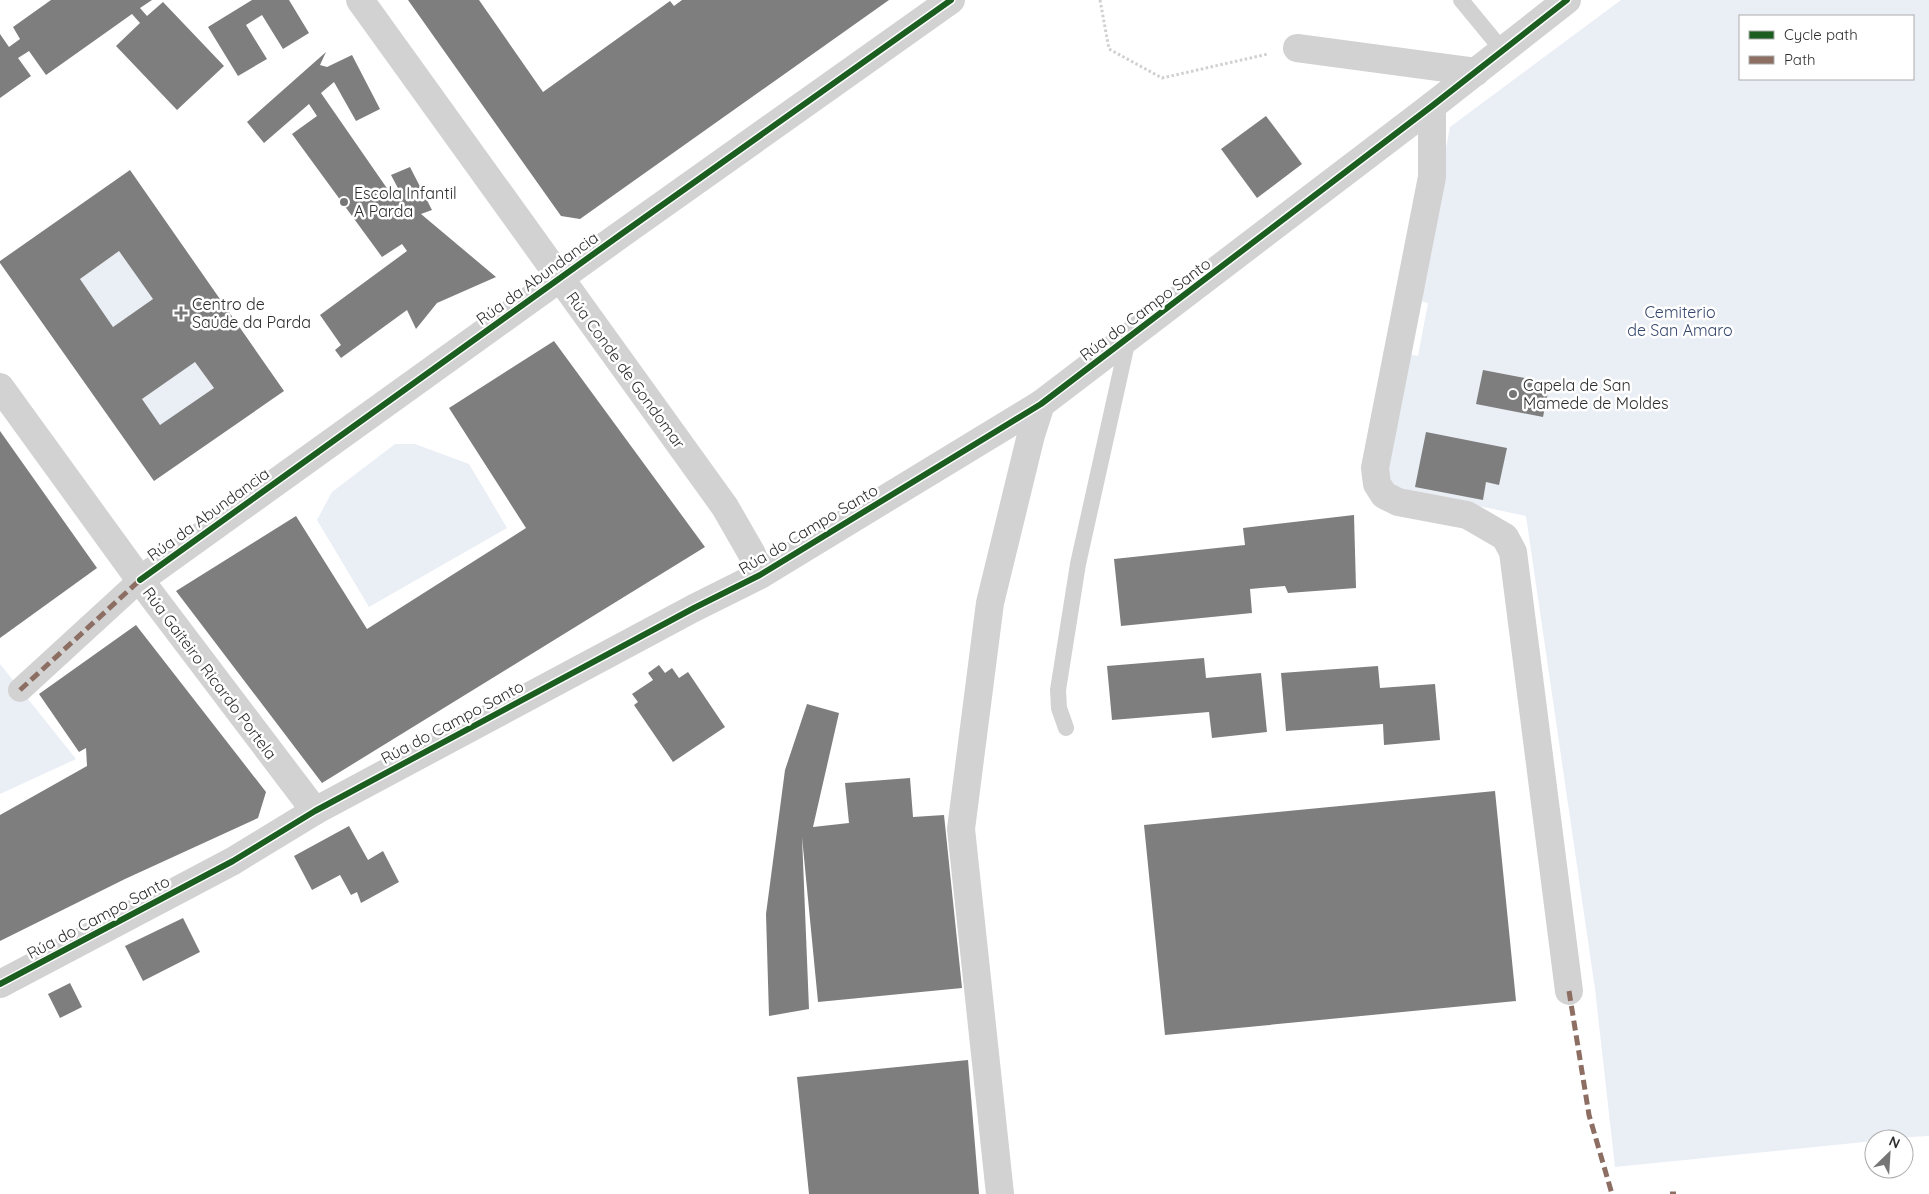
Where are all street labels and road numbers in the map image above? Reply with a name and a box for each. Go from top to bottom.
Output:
street label: Rúa da Abundancia [472,227,602,329]
street label: Rúa do Campo Santo [1076,253,1214,365]
street label: Rúa Conde de Gondomar [562,288,690,452]
street label: Rúa da Abundancia [143,463,273,565]
street label: Rúa do Campo Santo [735,480,881,578]
street label: Rúa Gaiteiro Ricardo Portela [139,583,281,763]
street label: Rúa do Campo Santo [377,676,527,768]
street label: Rúa do Campo Santo [23,871,173,963]

